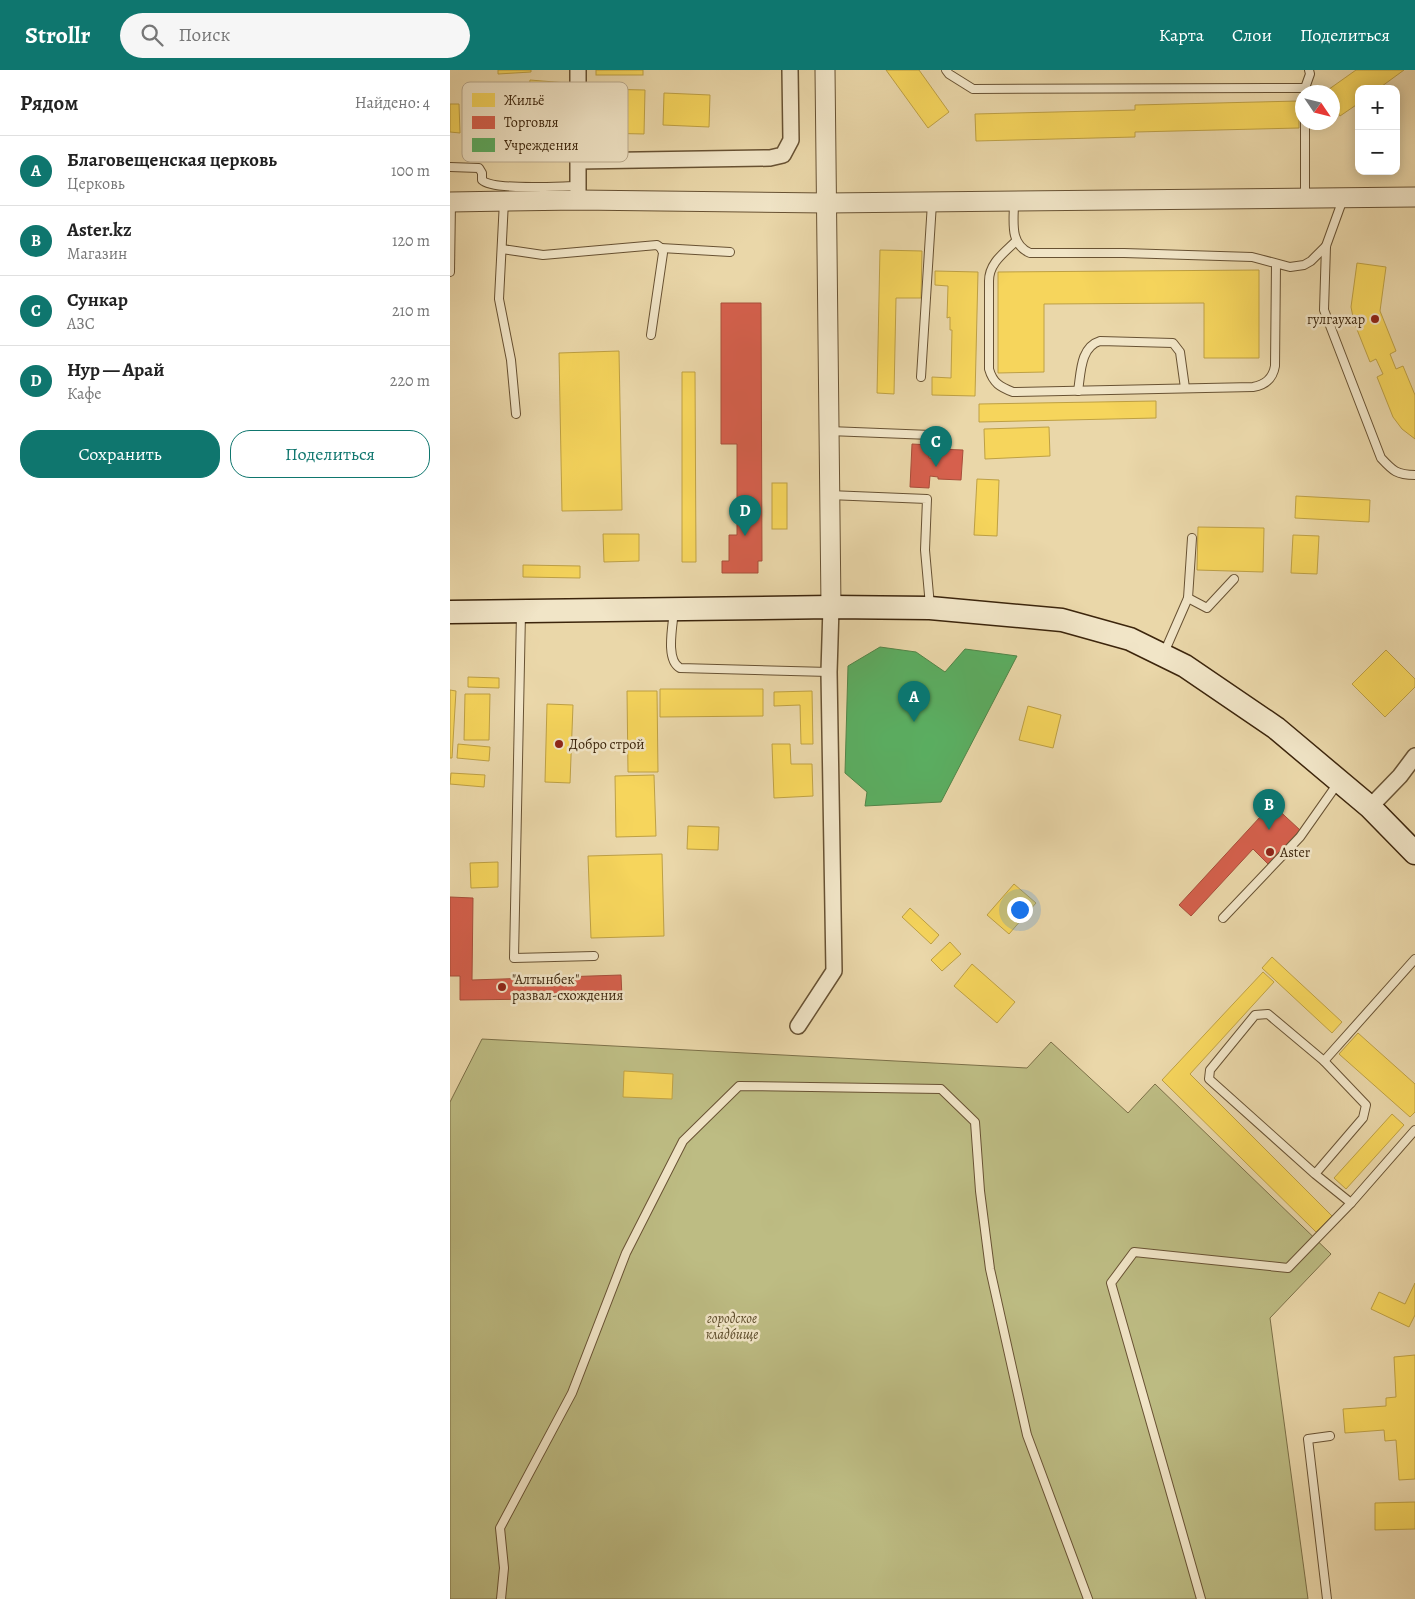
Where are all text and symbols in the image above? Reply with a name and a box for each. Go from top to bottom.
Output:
search box [120,13,470,58]
text: Strollr [25,19,90,51]
icon: search [138,21,166,49]
text: Поиск [178,22,230,48]
text: Карта [1159,23,1204,47]
text: Слои [1232,23,1272,47]
text: Поделиться [1300,23,1390,47]
legend [462,82,628,162]
north arrow [1295,85,1340,130]
map controls [1355,85,1400,175]
button: + [1355,85,1400,130]
text: Рядом [20,89,78,117]
text: Жильё [504,91,544,110]
text: Найдено: 4 [355,92,430,114]
text: Торговля [504,113,559,132]
button: − [1355,130,1400,175]
text: Учреждения [504,136,579,155]
text: Благовещенская церковь [67,147,277,173]
text: A [31,160,41,182]
text: 100 m [391,160,430,182]
text: Церковь [67,173,125,195]
text: Aster.kz [67,217,132,243]
text: B [31,230,41,252]
text: 120 m [392,230,430,252]
text: Магазин [67,243,127,265]
text: Сункар [67,287,128,313]
text: C [31,300,41,322]
text: 210 m [392,300,430,322]
place label: гулгаухар [1307,310,1365,329]
text: АЗС [67,313,95,335]
marker: гулгаухар [1369,313,1381,325]
text: Нур — Арай [67,357,164,383]
text: D [30,370,42,392]
text: 220 m [390,370,430,392]
text: Кафе [67,383,101,405]
pin: C [920,426,952,467]
button: Сохранить [20,430,220,478]
button: Поделиться [230,430,430,478]
pin: D [729,495,761,536]
pin: A [898,681,930,722]
place label: Добро строй [569,735,645,754]
marker: Добро строй [553,738,565,750]
pin: B [1253,789,1285,830]
place label: Aster [1279,843,1311,862]
marker: Aster [1264,846,1276,858]
your location [1007,897,1033,923]
place label: "Алтынбек" развал-схождения [512,970,624,1005]
marker: "Алтынбек" развал-схождения [496,981,508,993]
park label: городское кладбище [706,1309,758,1344]

